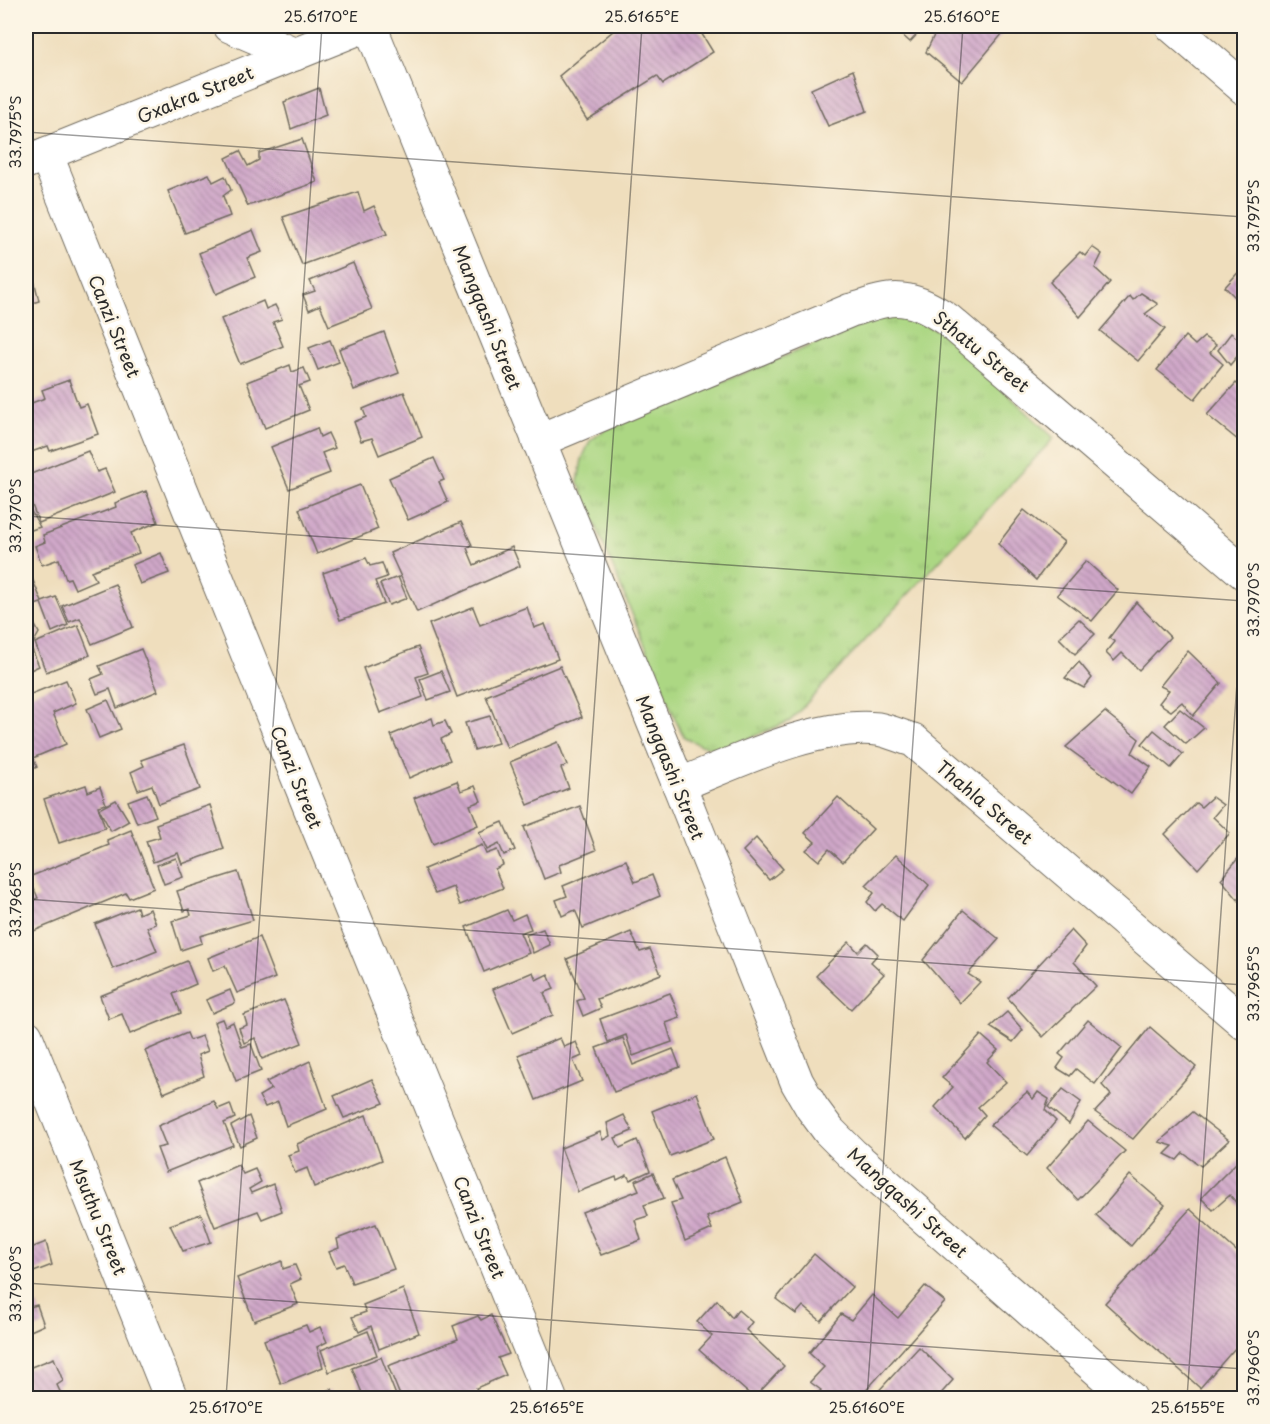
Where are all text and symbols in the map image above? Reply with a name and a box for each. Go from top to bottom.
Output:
text: 25.6170°E [284,4,358,27]
text: 25.6165°E [604,4,680,27]
text: 25.6160°E [924,4,1000,27]
street label: Gxakra Street [133,58,257,130]
text: 33.7975°S [3,95,26,169]
text: 33.7975°S [1241,179,1264,253]
street label: Mangqashi Street [447,241,529,394]
street label: Canzi Street [82,270,148,382]
street label: Sthatu Street [928,304,1036,398]
text: 33.7970°S [3,478,26,554]
text: 33.7970°S [1241,562,1264,638]
street label: Mangqashi Street [630,691,712,844]
street label: Canzi Street [264,721,330,833]
street label: Thahla Street [931,753,1039,851]
text: 33.7965°S [3,862,26,938]
text: 33.7965°S [1241,946,1264,1022]
street label: Mangqashi Street [842,1140,974,1264]
street label: Msuthu Street [63,1155,135,1279]
street label: Canzi Street [447,1171,513,1283]
text: 33.7960°S [3,1246,26,1322]
text: 33.7960°S [1241,1330,1264,1406]
text: 25.6170°E [189,1395,263,1418]
text: 25.6165°E [509,1395,585,1418]
text: 25.6160°E [829,1395,905,1418]
text: 25.6155°E [1151,1395,1225,1418]

